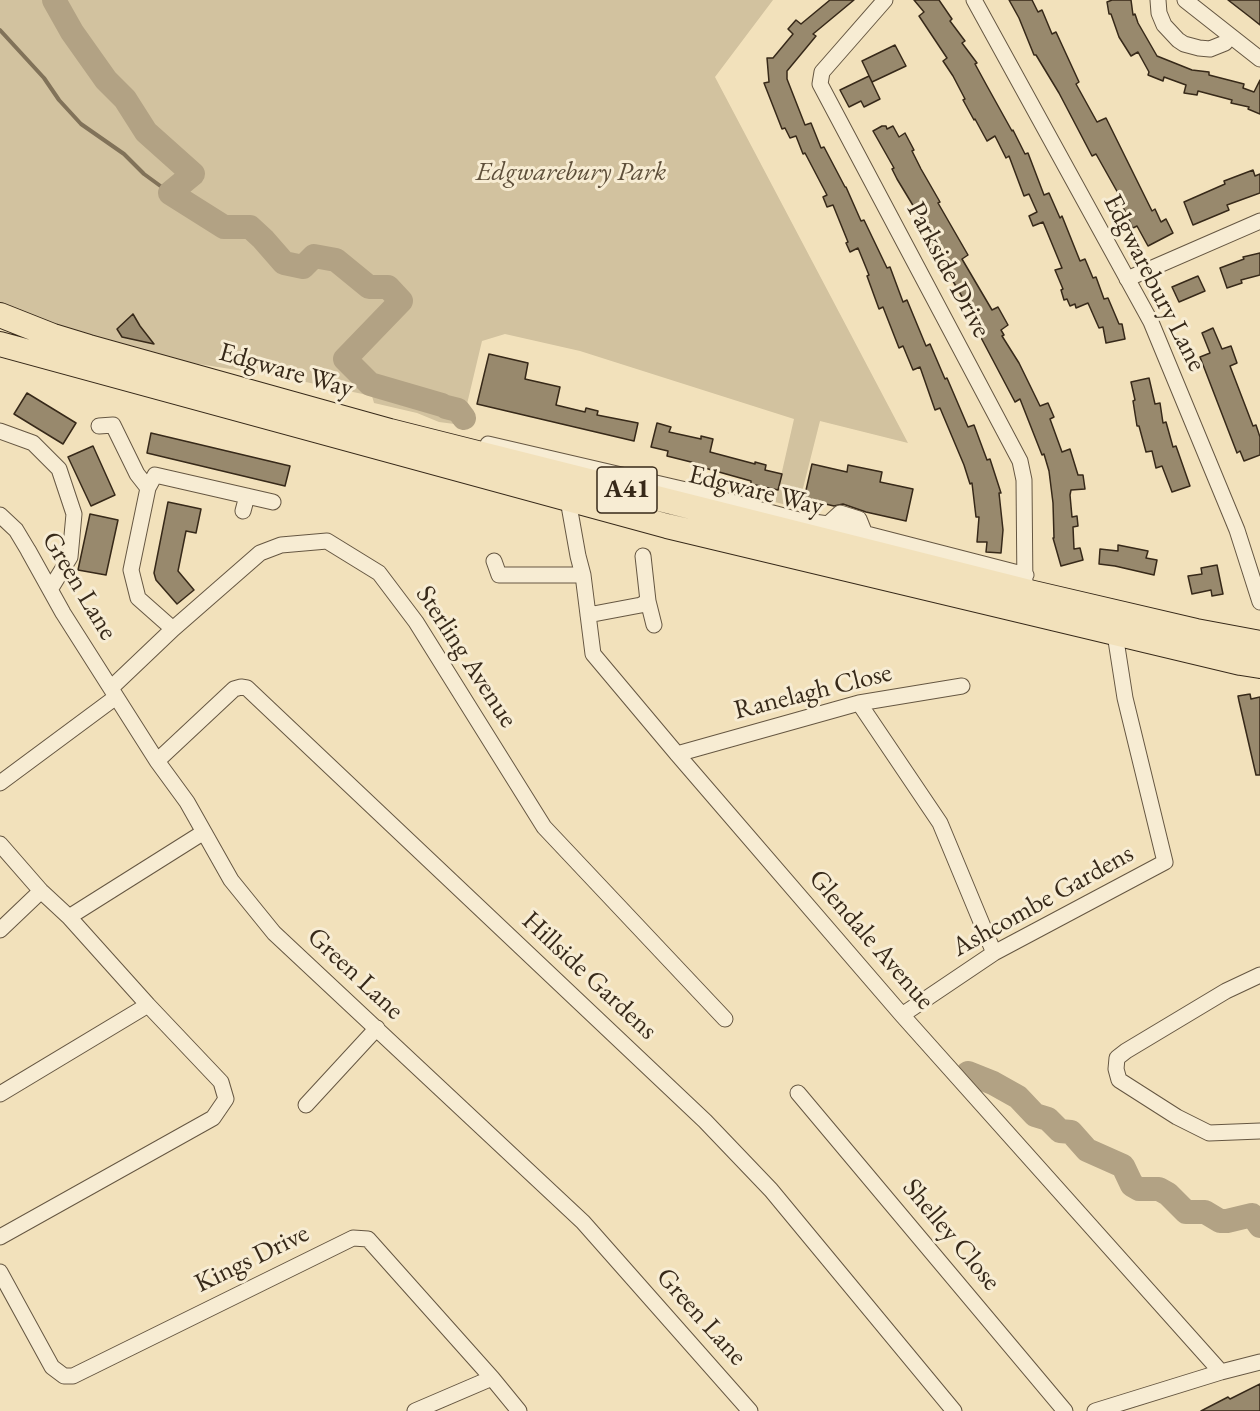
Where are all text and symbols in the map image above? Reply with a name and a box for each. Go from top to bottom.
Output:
park label: Edgwarebury Park [476,157,666,189]
street label: Edgwarebury Lane [1096,189,1212,377]
street label: Parkside Drive [899,197,997,343]
street label: Edgware Way [215,336,357,406]
street label: Edgware Way [685,459,827,523]
road number: A41 [597,467,657,513]
street label: Green Lane [34,526,124,646]
street label: Sterling Avenue [408,580,524,734]
street label: Ranelagh Close [731,657,895,727]
street label: Ashcombe Gardens [947,838,1139,964]
street label: Glendale Avenue [801,863,941,1017]
street label: Hillside Gardens [515,905,663,1047]
street label: Green Lane [300,921,410,1027]
street label: Shelley Close [895,1173,1007,1297]
street label: Kings Drive [190,1218,314,1300]
street label: Green Lane [649,1261,753,1373]

